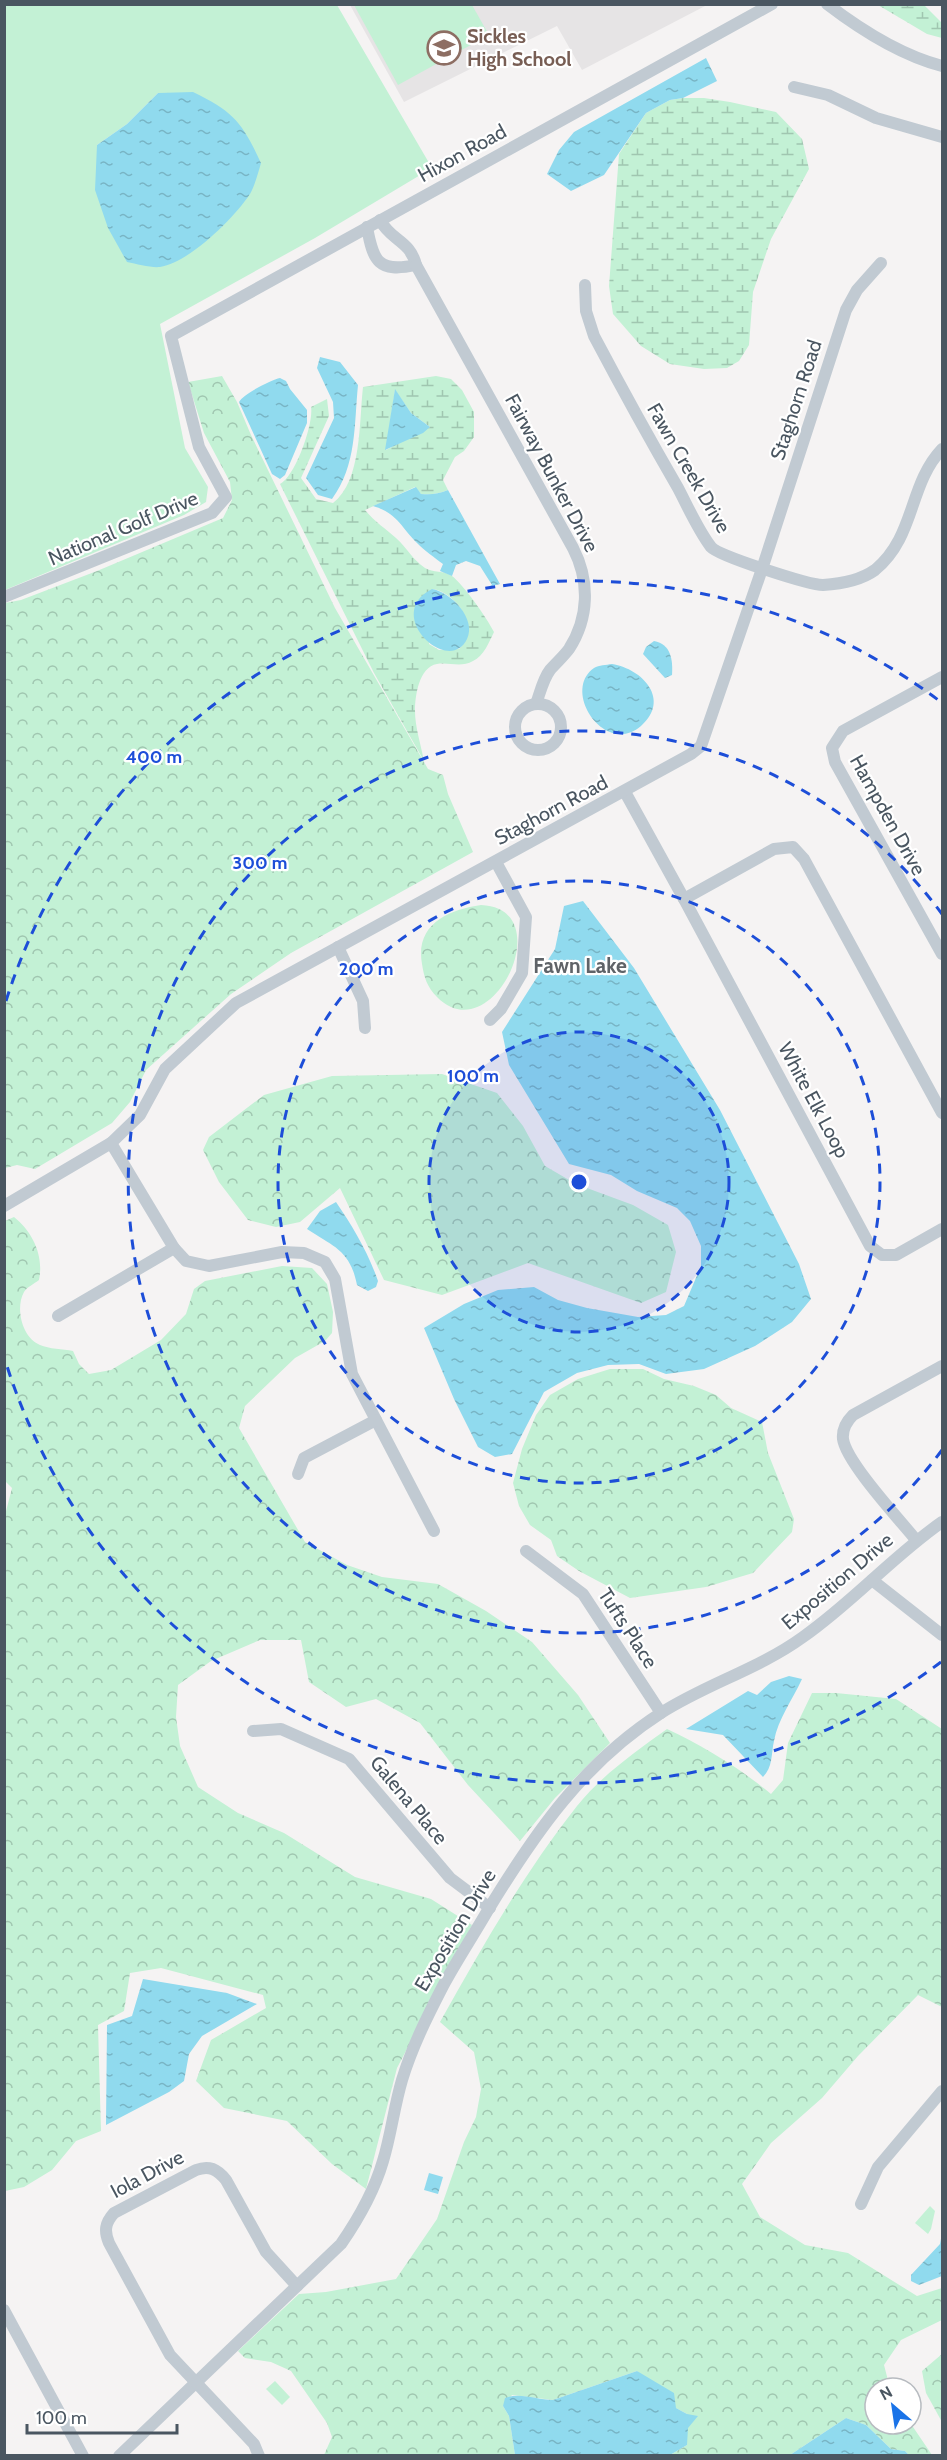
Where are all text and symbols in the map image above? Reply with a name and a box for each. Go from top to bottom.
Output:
place label: Sickles High School [467,24,572,71]
school or university icon: Sickles High School [426,30,462,66]
street label: Hixon Road [414,119,510,187]
street label: Staghorn Road [765,337,827,463]
street label: Fairway Bunker Drive [500,390,604,556]
street label: Fawn Creek Drive [642,399,736,537]
street label: National Golf Drive [45,486,201,570]
text: 400 m [126,746,182,768]
street label: Hampden Drive [845,751,931,879]
street label: Staghorn Road [490,770,612,850]
text: 300 m [233,852,287,874]
district label: Fawn Lake [533,953,627,978]
text: 200 m [339,958,393,980]
street label: White Elk Loop [773,1038,855,1162]
text: 100 m [447,1065,499,1087]
centre of rings [569,1172,589,1192]
street label: Exposition Drive [777,1528,897,1634]
street label: Tufts Place [593,1584,663,1672]
street label: Galena Place [365,1751,453,1849]
street label: Exposition Drive [409,1865,501,1995]
street label: Iola Drive [106,2145,188,2203]
north arrow [863,2376,923,2436]
text: N [876,2382,896,2404]
scale bar [27,2397,177,2435]
text: 100 m [36,2407,87,2429]

